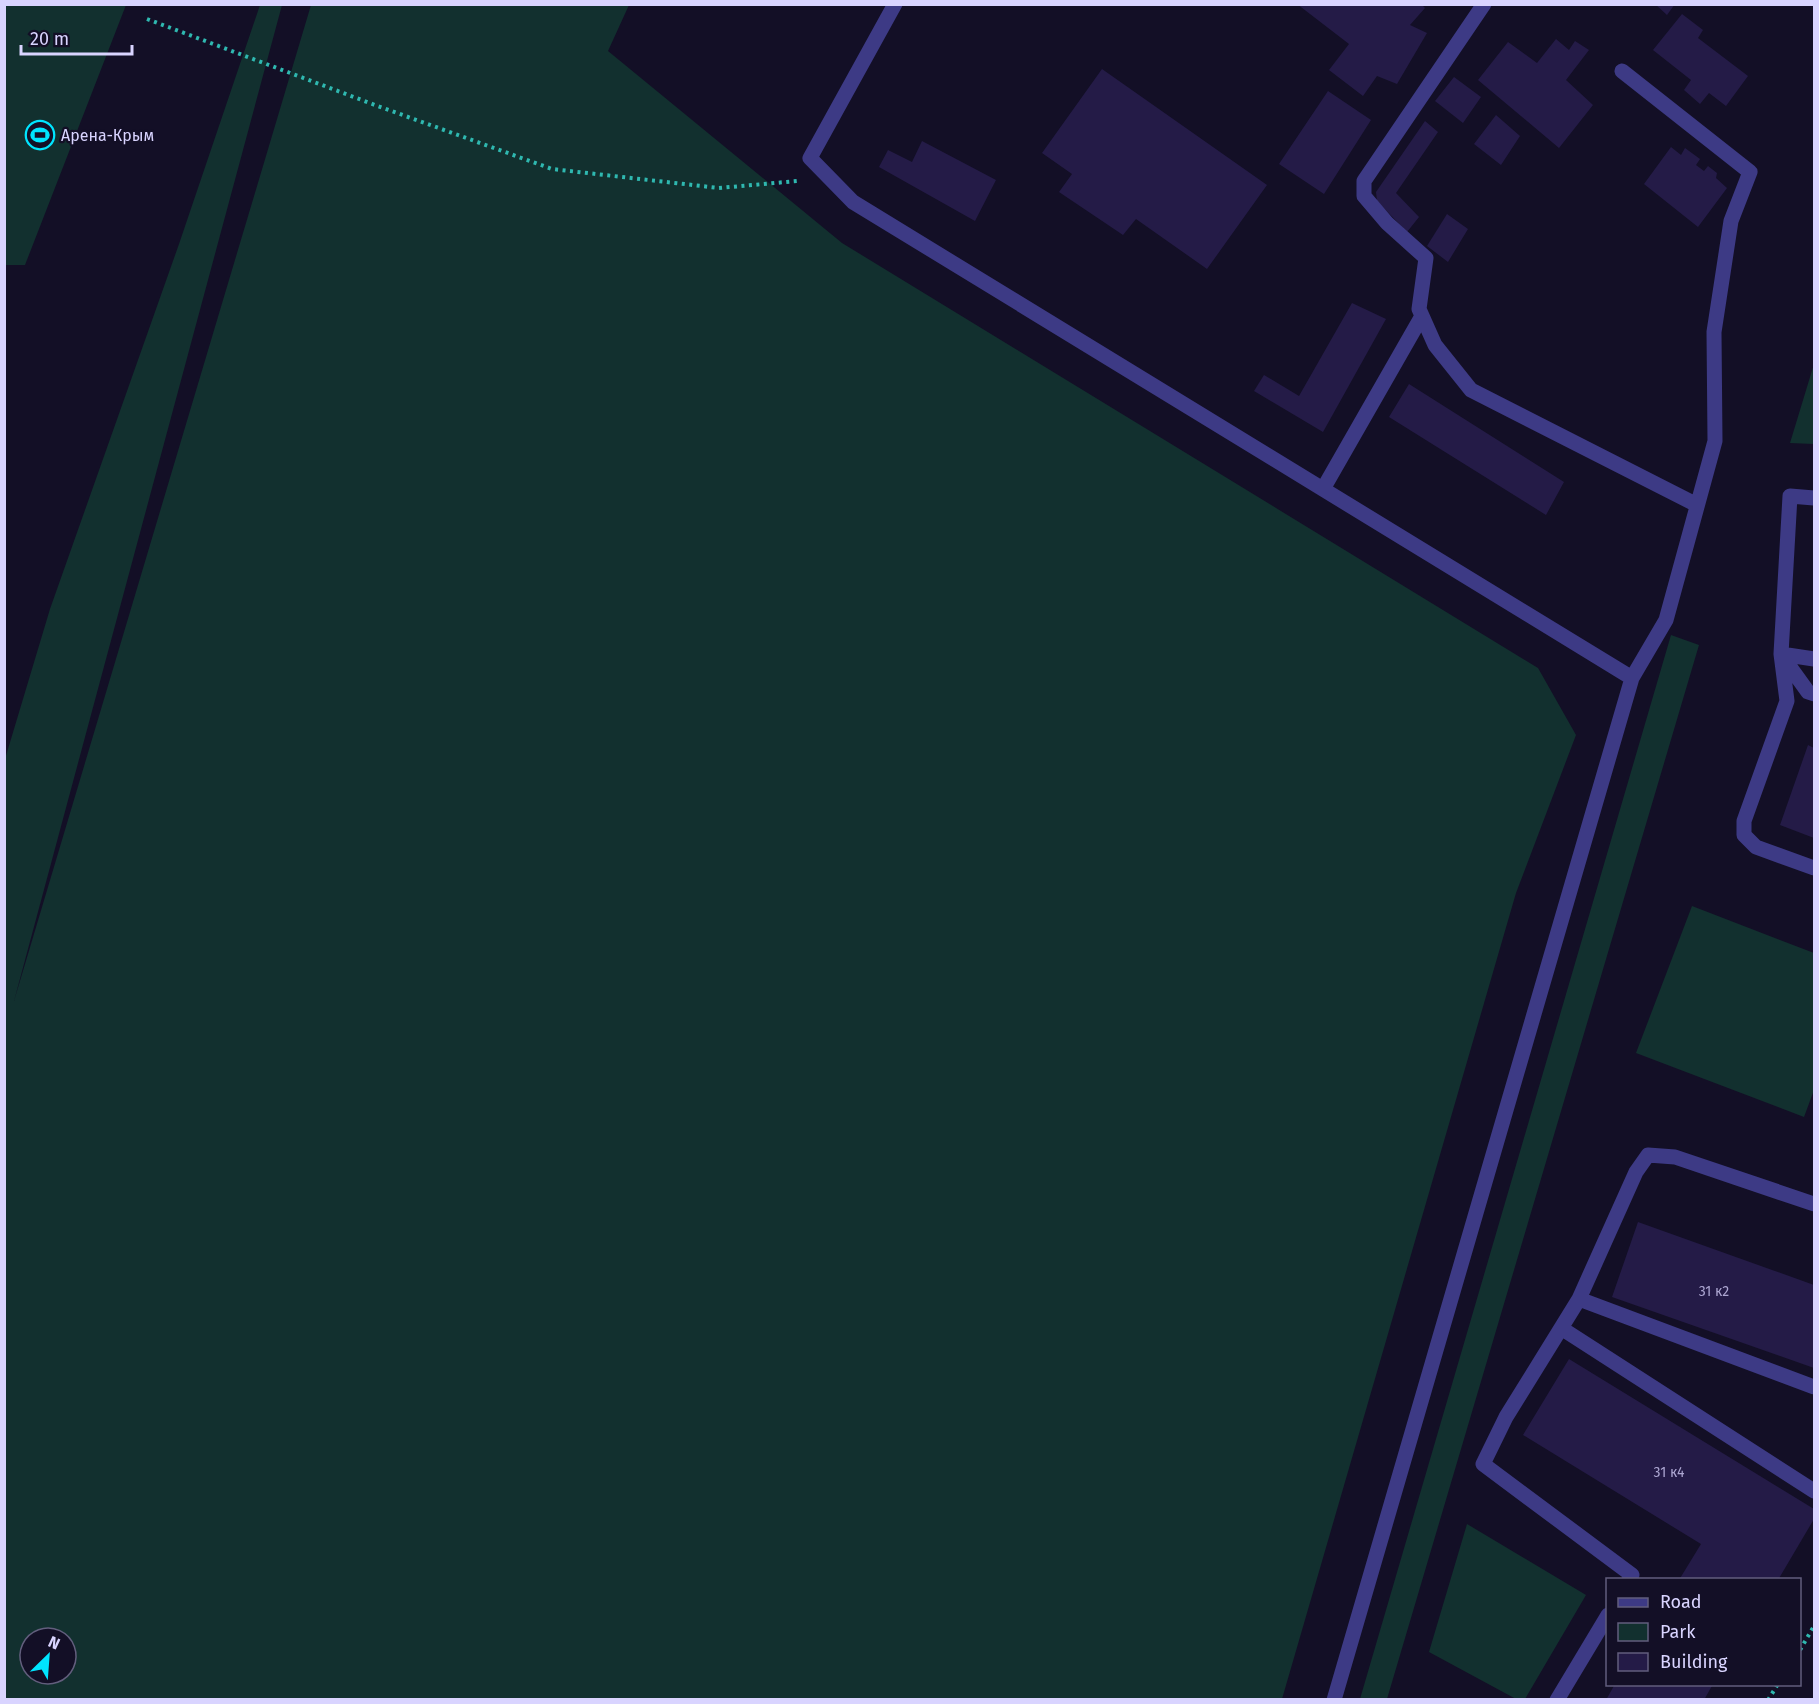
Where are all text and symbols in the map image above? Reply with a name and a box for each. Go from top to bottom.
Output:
scale bar [21,18,132,56]
text: 20 m [30,28,69,50]
sports icon: Арена-Крым [24,119,56,151]
place label: Арена-Крым [61,126,154,145]
house number: 31 к2 [1699,1283,1729,1300]
house number: 31 к4 [1654,1464,1685,1481]
legend [1606,1578,1801,1686]
text: Road [1660,1591,1702,1613]
text: Park [1660,1621,1696,1643]
north arrow [18,1626,78,1686]
text: N [45,1632,63,1654]
text: Building [1660,1651,1728,1673]

